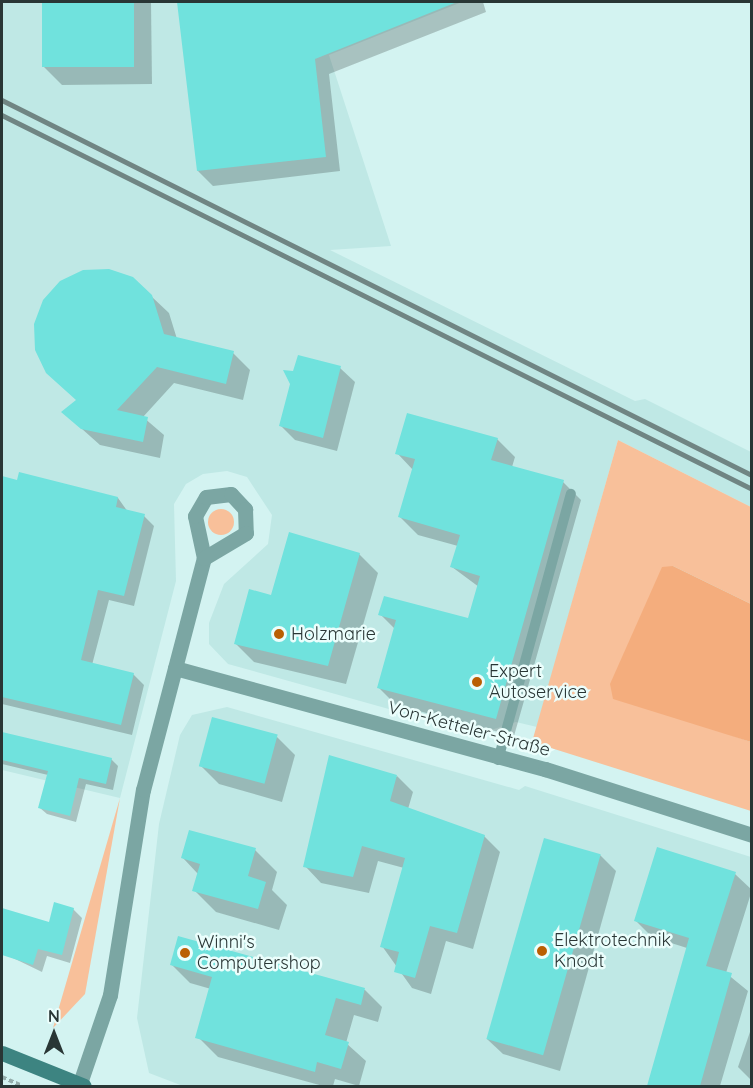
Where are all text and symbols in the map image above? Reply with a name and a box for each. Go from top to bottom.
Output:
place label: Holzmarie [291,623,376,645]
marker: Holzmarie [272,627,286,641]
place label: Expert Autoservice [489,661,587,704]
marker: Expert Autoservice [470,675,484,689]
street label: Von-Ketteler-Straße [386,697,552,761]
place label: Elektrotechnik Knodt [554,930,671,972]
place label: Winni's Computershop [197,932,321,974]
marker: Elektrotechnik Knodt [535,944,549,958]
marker: Winni's Computershop [178,946,192,960]
north arrow [24,1004,84,1064]
text: N [48,1006,60,1026]

